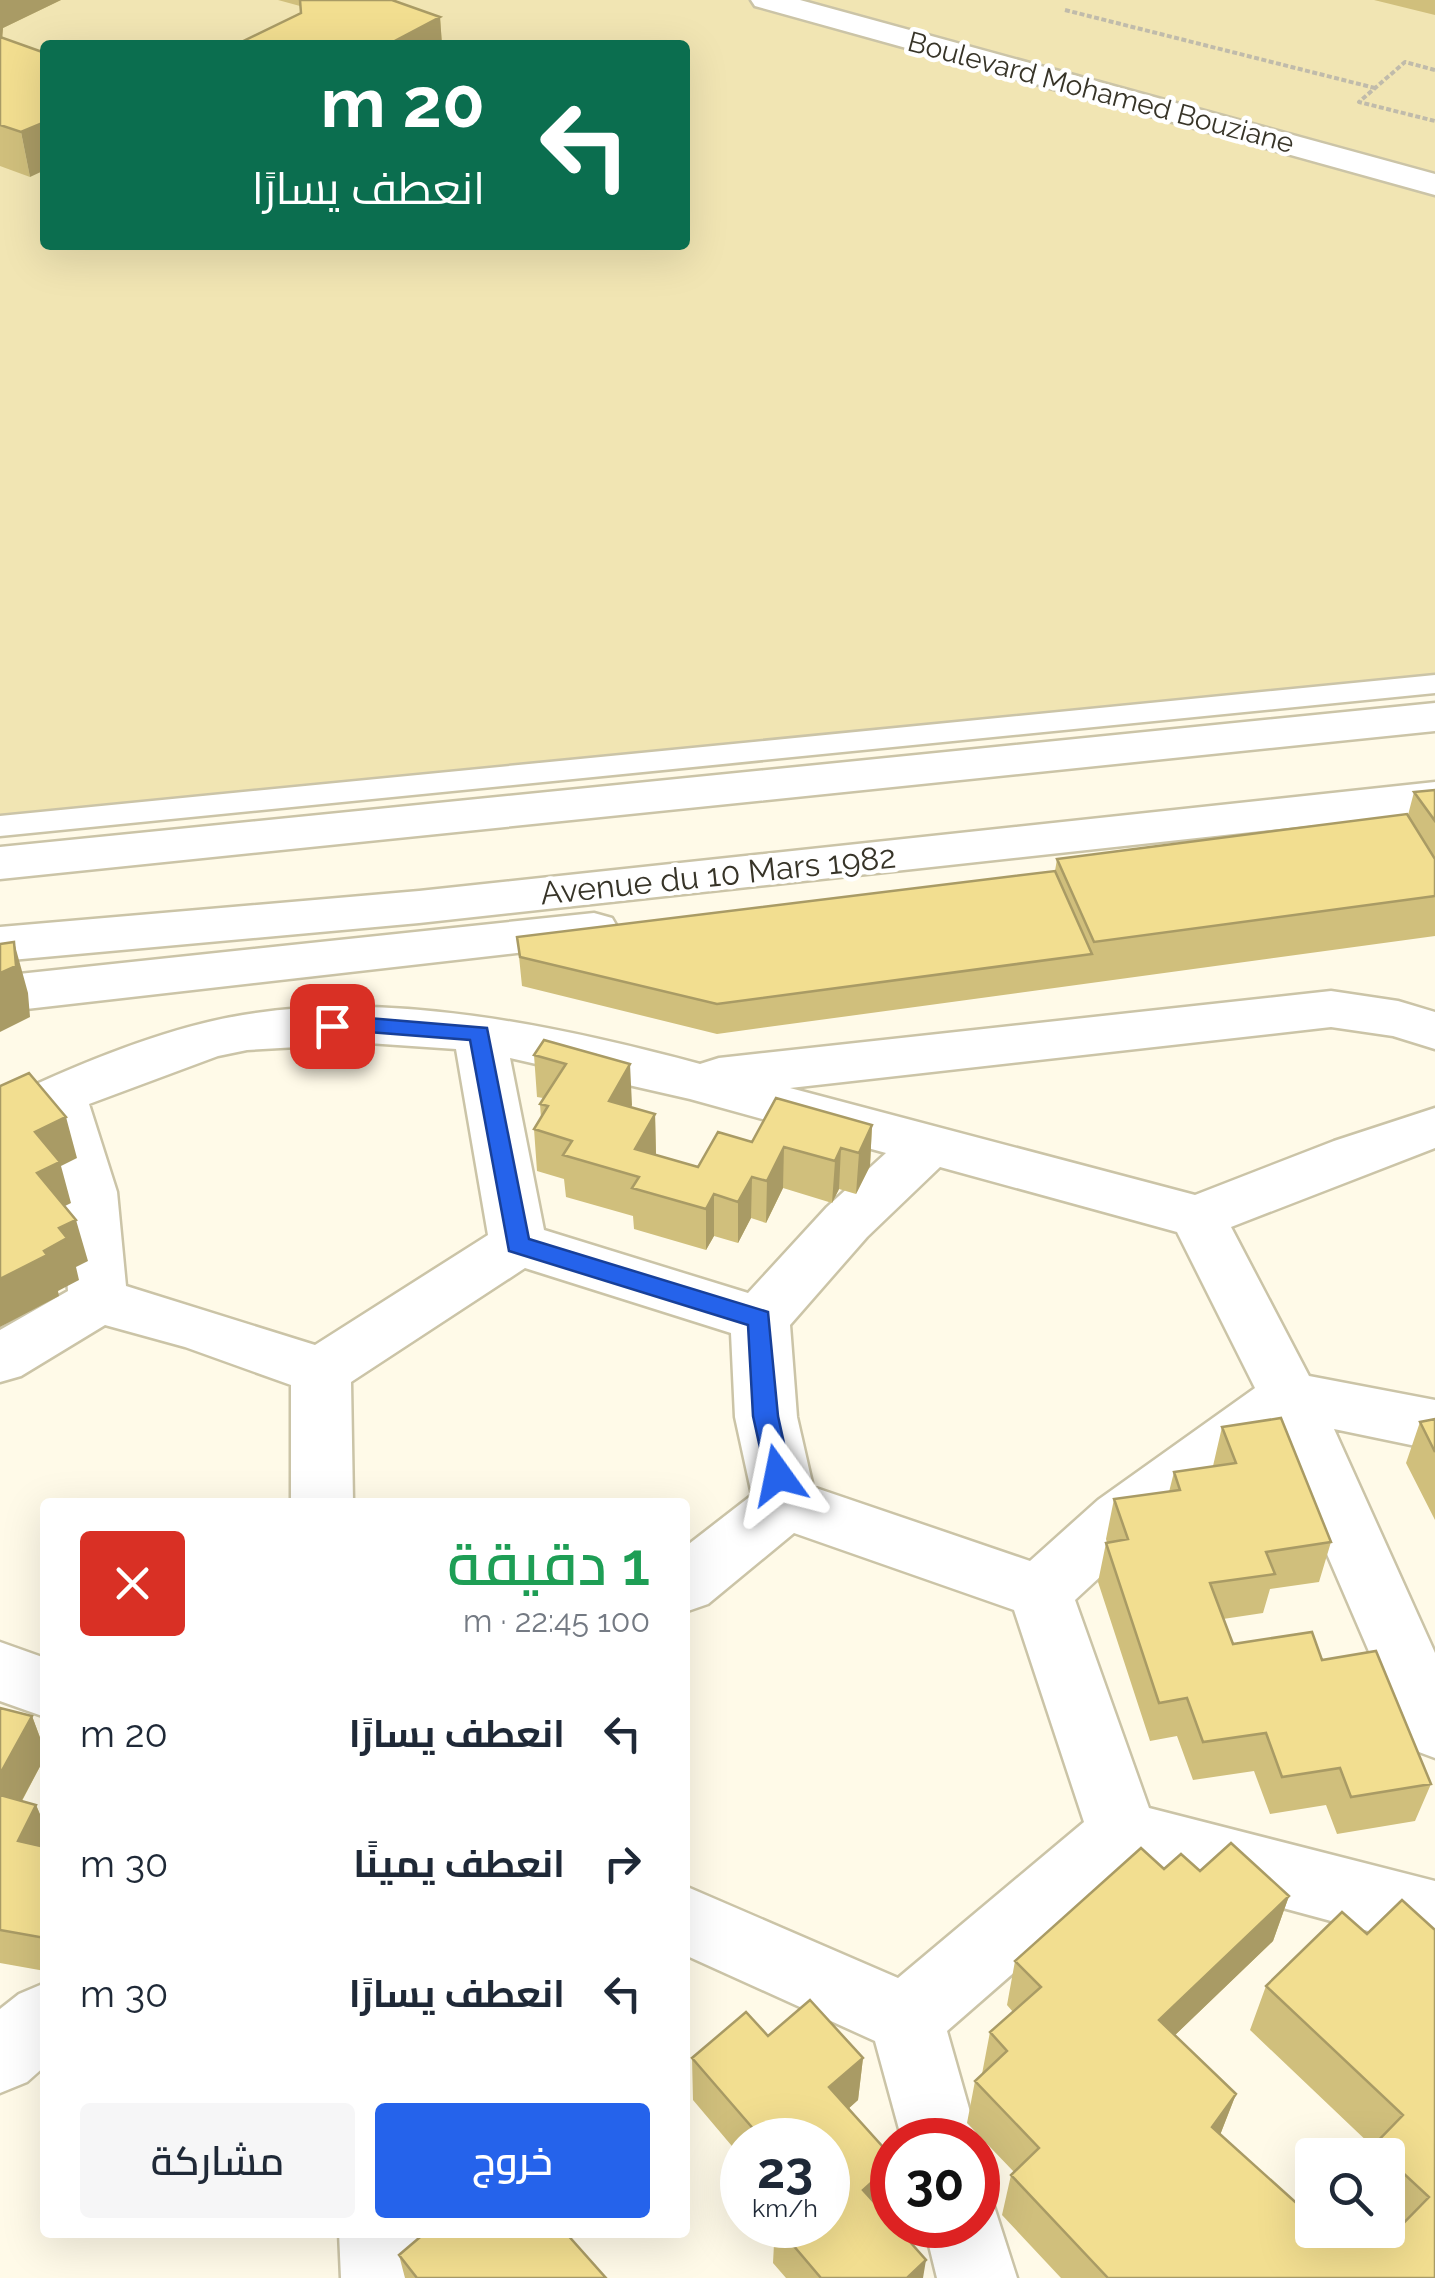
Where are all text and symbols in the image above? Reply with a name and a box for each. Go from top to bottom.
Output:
street label: Boulevard Mohamed Bouziane [904,25,1298,160]
text: 20 m [321,61,485,143]
icon: left [520,80,650,210]
text: انعطف يسارًا [252,162,485,215]
street label: Avenue du 10 Mars 1982 [538,837,898,912]
pin [290,984,375,1069]
icon: arrive [305,999,360,1054]
position arrow [726,1423,830,1527]
text: 1 دقيقة [447,1529,650,1599]
button: close [80,1531,185,1636]
text: 100 m · 22:45 [463,1602,650,1639]
icon: left [595,1706,650,1761]
text: 20 m [80,1711,168,1756]
text: انعطف يسارًا [349,1711,565,1756]
icon: right [595,1836,650,1891]
text: 30 m [80,1841,168,1886]
text: انعطف يمينًا [353,1841,565,1886]
icon: left [595,1966,650,2021]
text: 30 m [80,1971,168,2016]
text: انعطف يسارًا [349,1971,565,2016]
button: مشاركة [80,2103,355,2218]
button: خروج [375,2103,650,2218]
speed limit sign: 30 [870,2118,1000,2248]
map controls [1295,2138,1405,2248]
button: search [1295,2138,1405,2248]
text: 23 [757,2141,813,2200]
text: km/h [752,2193,818,2223]

